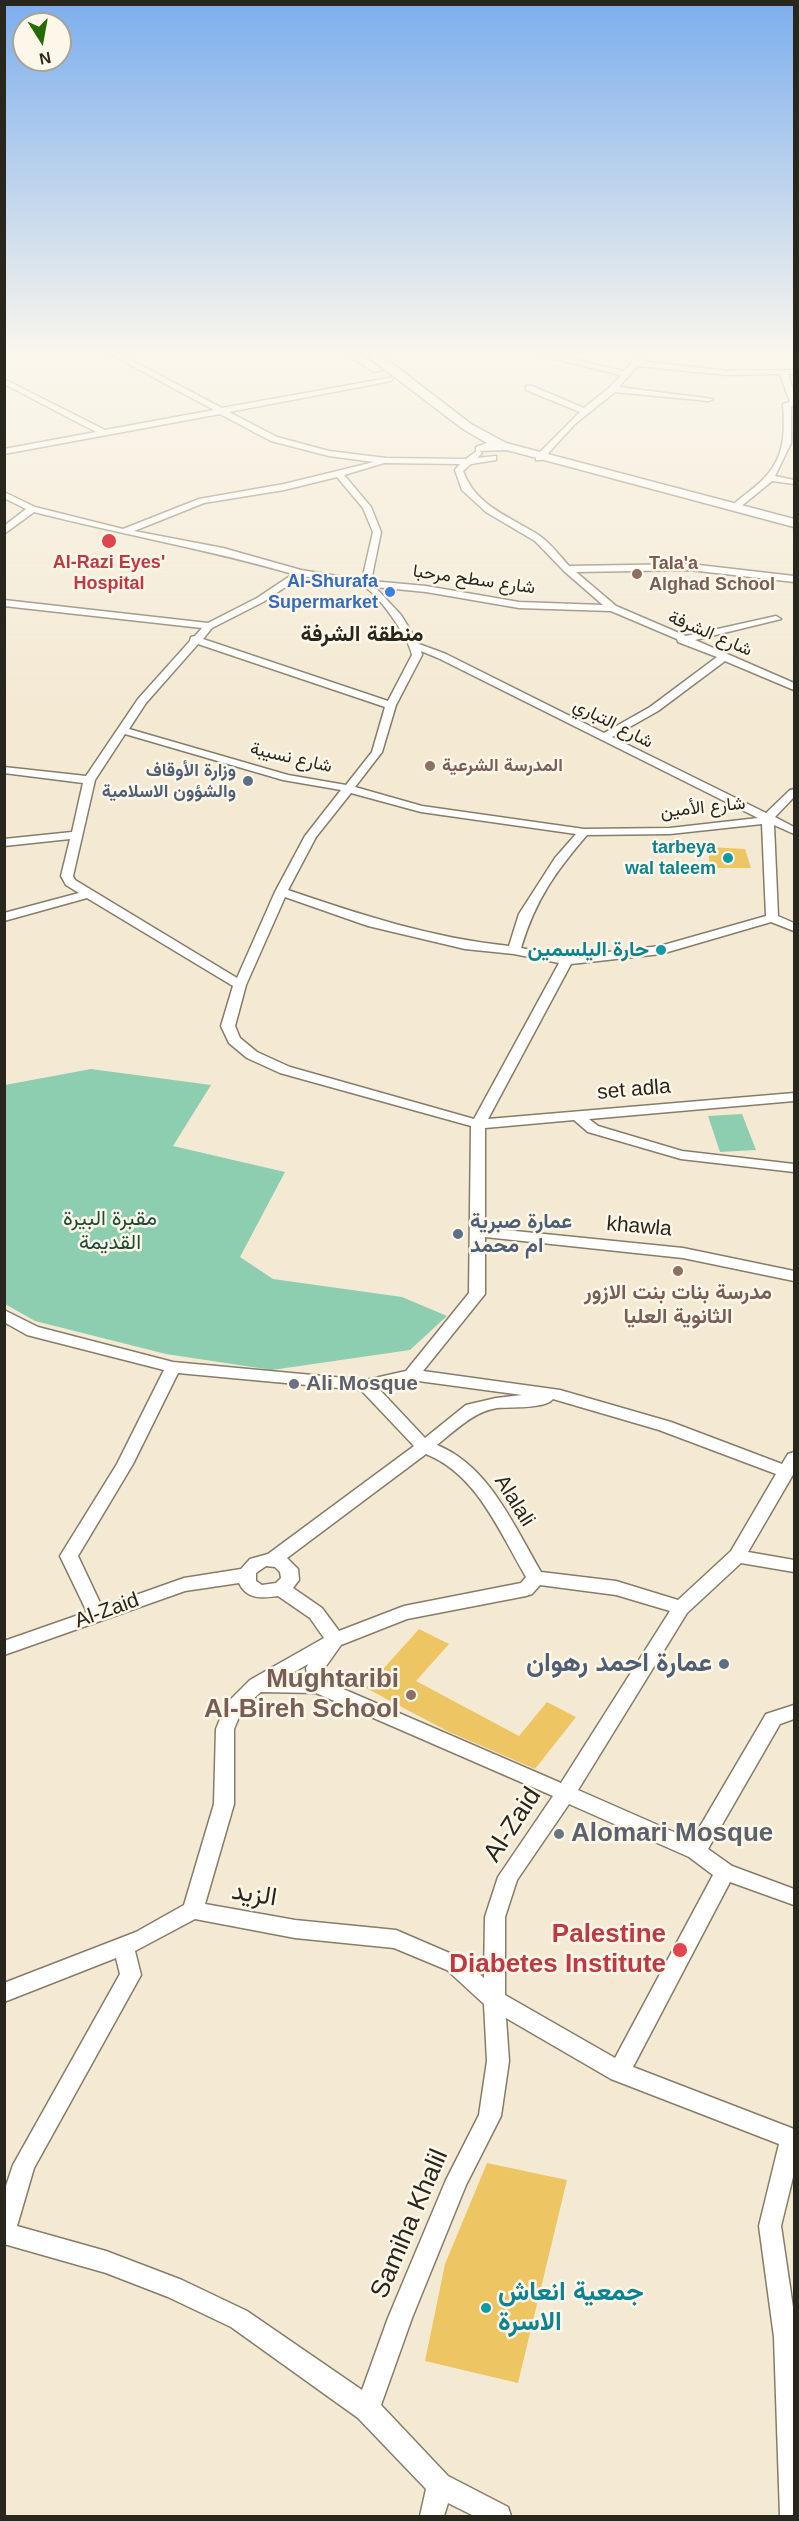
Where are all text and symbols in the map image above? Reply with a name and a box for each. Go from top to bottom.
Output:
north arrow [12,12,72,72]
text: N [38,49,52,68]
marker: Al-Razi Eyes' Hospital [100,532,118,550]
place label: Al-Razi Eyes' Hospital [53,552,165,594]
place label: Tala'a Alghad School [649,553,775,596]
street label: شارع سطح مرحبا [412,561,536,599]
marker: Tala'a Alghad School [630,567,644,581]
place label: Al-Shurafa Supermarket [268,571,378,614]
marker: Al-Shurafa Supermarket [383,585,397,599]
street label: شارع الشرفة [665,607,755,661]
district label: منطقة الشرفة [300,622,424,648]
street label: شارع التباري [569,695,657,753]
street label: شارع نسيبة [248,738,334,778]
place label: المدرسة الشرعية [442,755,563,777]
marker: المدرسة الشرعية [423,759,437,773]
place label: وزارة الأوقاف والشؤون الاسلامية [102,760,236,802]
marker: وزارة الأوقاف والشؤون الاسلامية [241,774,255,788]
street label: شارع الأمين [659,793,747,823]
place label: tarbeya wal taleem [625,837,716,880]
marker: tarbeya wal taleem [721,851,735,865]
place label: حارة اليلسمين [527,937,649,963]
marker: حارة اليلسمين [654,943,668,957]
street label: set adla [596,1074,672,1106]
park label: مقبرة البيرة القديمة [63,1206,157,1256]
place label: عمارة صبرية ام محمد [470,1209,572,1259]
street label: khawla [605,1212,673,1242]
marker: عمارة صبرية ام محمد [451,1227,465,1241]
marker: مدرسة بنات بنت الازور الثانوية العليا [671,1264,685,1278]
place label: مدرسة بنات بنت الازور الثانوية العليا [584,1280,772,1330]
place label: Ali Mosque [306,1371,418,1397]
marker: Ali Mosque [287,1377,301,1391]
street label: Alalali [488,1471,540,1531]
street label: Al-Zaid [71,1588,143,1634]
place label: عمارة احمد رهوان [526,1648,712,1680]
marker: عمارة احمد رهوان [717,1657,731,1671]
place label: Mughtaribi Al-Bireh School [204,1664,399,1726]
marker: Mughtaribi Al-Bireh School [404,1688,418,1702]
street label: Al-Zaid [477,1782,549,1868]
place label: Alomari Mosque [571,1818,773,1850]
marker: Alomari Mosque [552,1827,566,1841]
street label: الزيد [229,1876,279,1914]
place label: Palestine Diabetes Institute [449,1919,666,1980]
marker: Palestine Diabetes Institute [671,1941,689,1959]
street label: Samiha Khalil [365,2145,455,2303]
place label: جمعية انعاش الاسرة [498,2277,644,2338]
marker: جمعية انعاش الاسرة [479,2301,493,2315]

